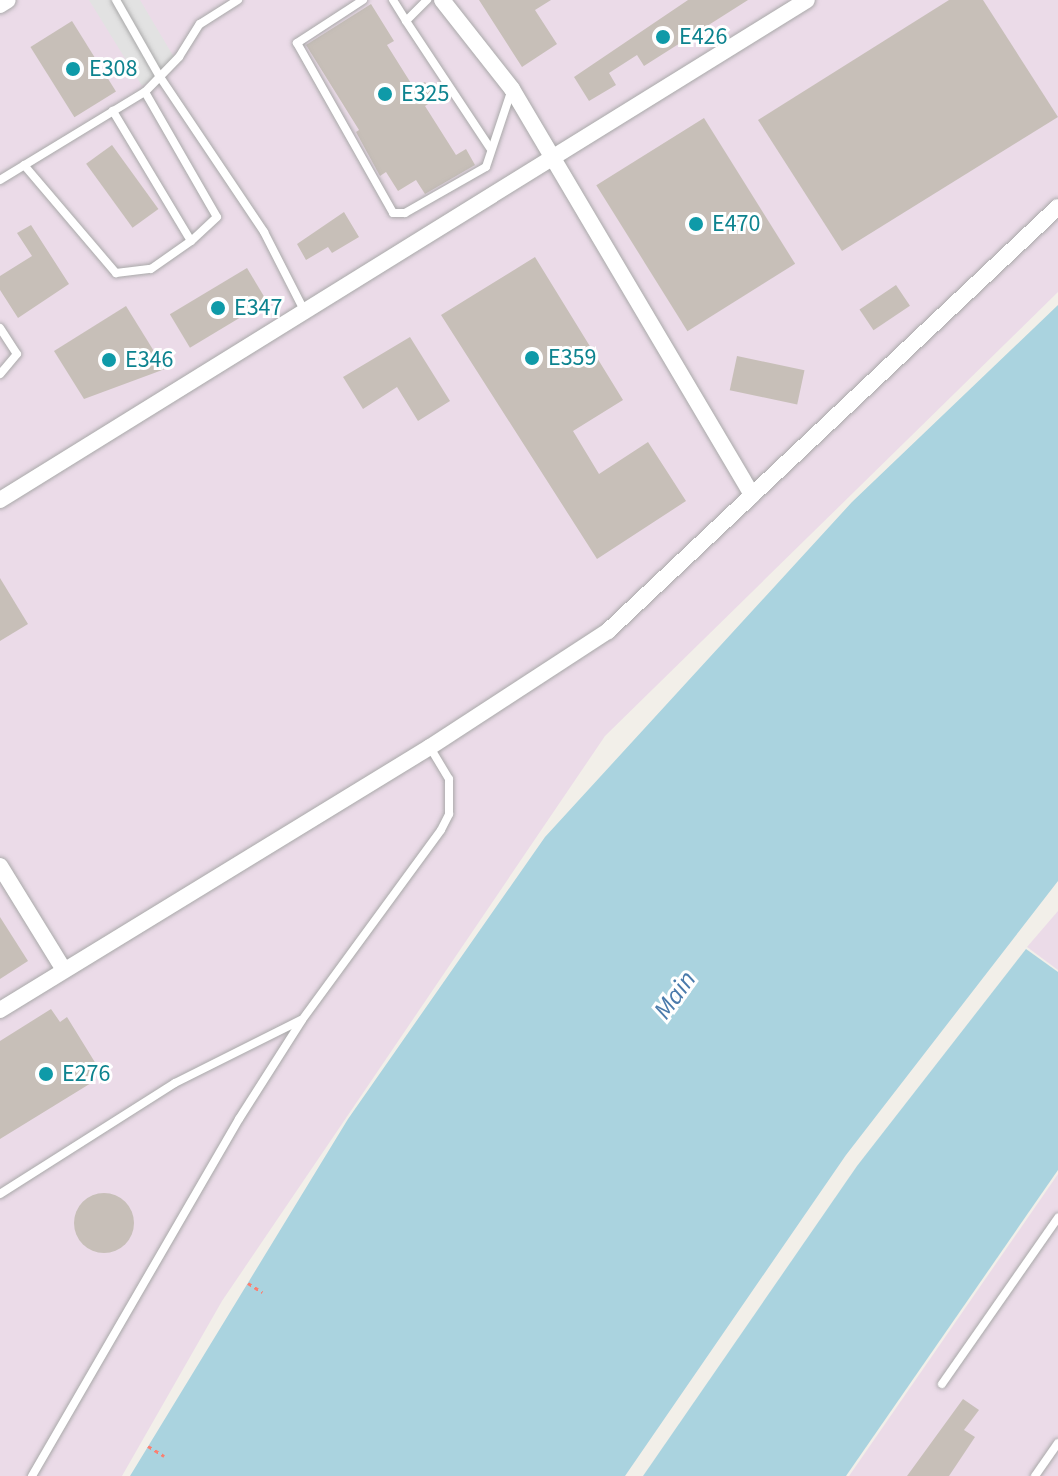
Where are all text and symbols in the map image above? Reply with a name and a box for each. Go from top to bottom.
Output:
place label: E426 [679,23,727,51]
marker: E426 [654,28,672,46]
place label: E308 [89,55,137,83]
marker: E308 [64,60,82,78]
place label: E325 [401,80,449,108]
marker: E325 [376,85,394,103]
place label: E470 [712,210,760,238]
marker: E470 [687,215,705,233]
place label: E347 [234,294,282,322]
marker: E347 [209,299,227,317]
place label: E359 [548,344,596,372]
place label: E346 [125,346,173,374]
marker: E359 [523,349,541,367]
marker: E346 [100,351,118,369]
water label: Main [647,965,703,1025]
place label: E276 [62,1060,110,1088]
marker: E276 [37,1065,55,1083]

